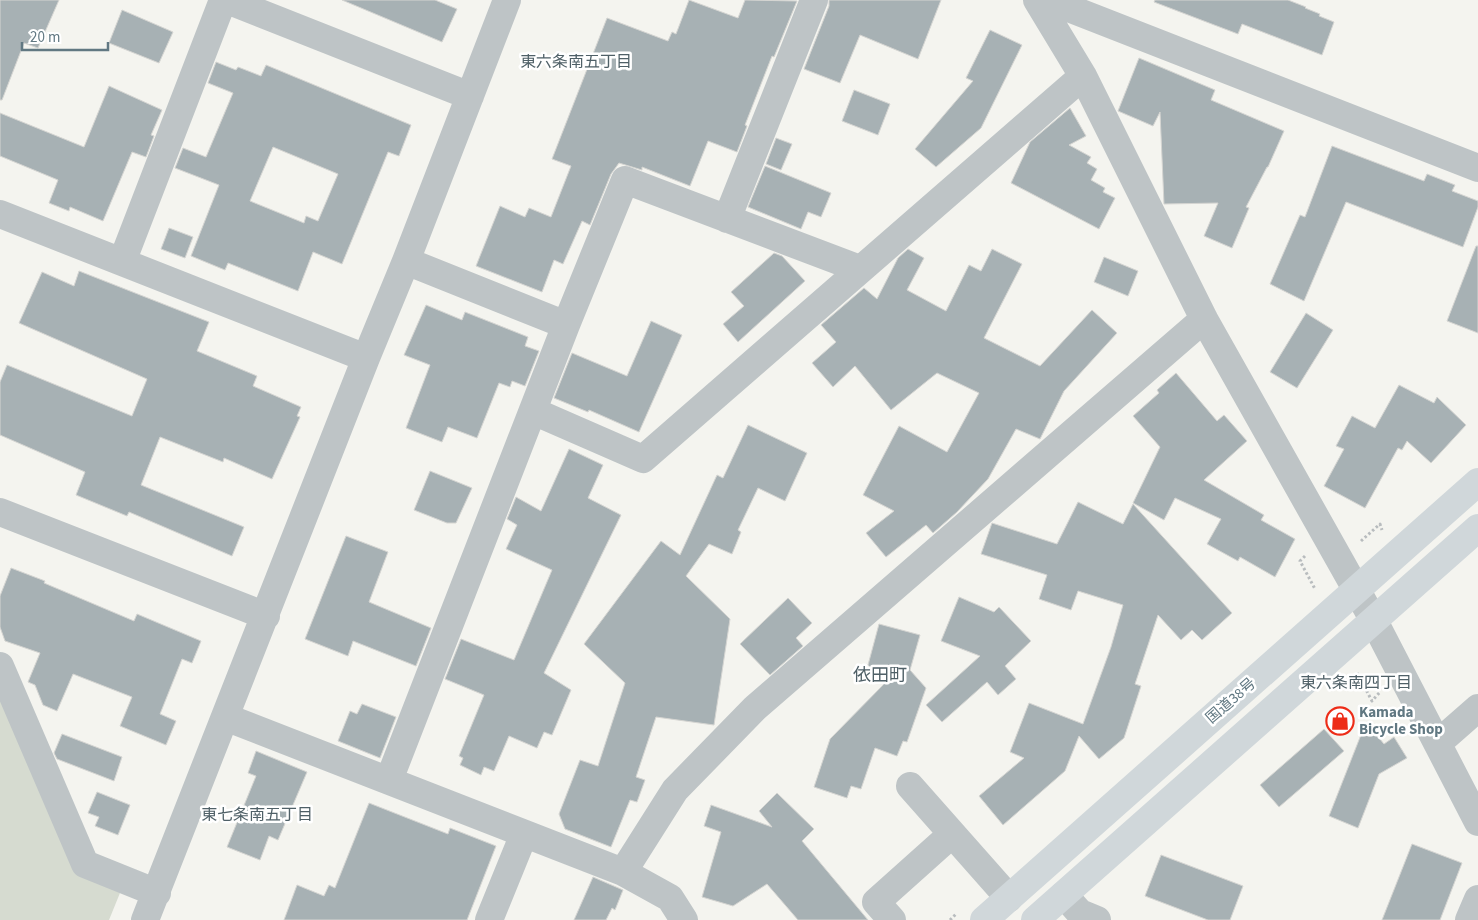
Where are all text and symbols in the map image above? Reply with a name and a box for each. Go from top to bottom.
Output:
scale bar [22,20,109,52]
text: 20 m [30,27,60,48]
district label: 東六条南五丁目 [520,51,632,73]
district label: 依田町 [853,663,907,688]
district label: 東六条南四丁目 [1300,672,1412,694]
street label: 国道38号 [1201,673,1261,729]
place label: Kamada Bicycle Shop [1359,702,1443,740]
shop icon: Kamada Bicycle Shop [1325,706,1355,736]
district label: 東七条南五丁目 [201,804,313,826]

